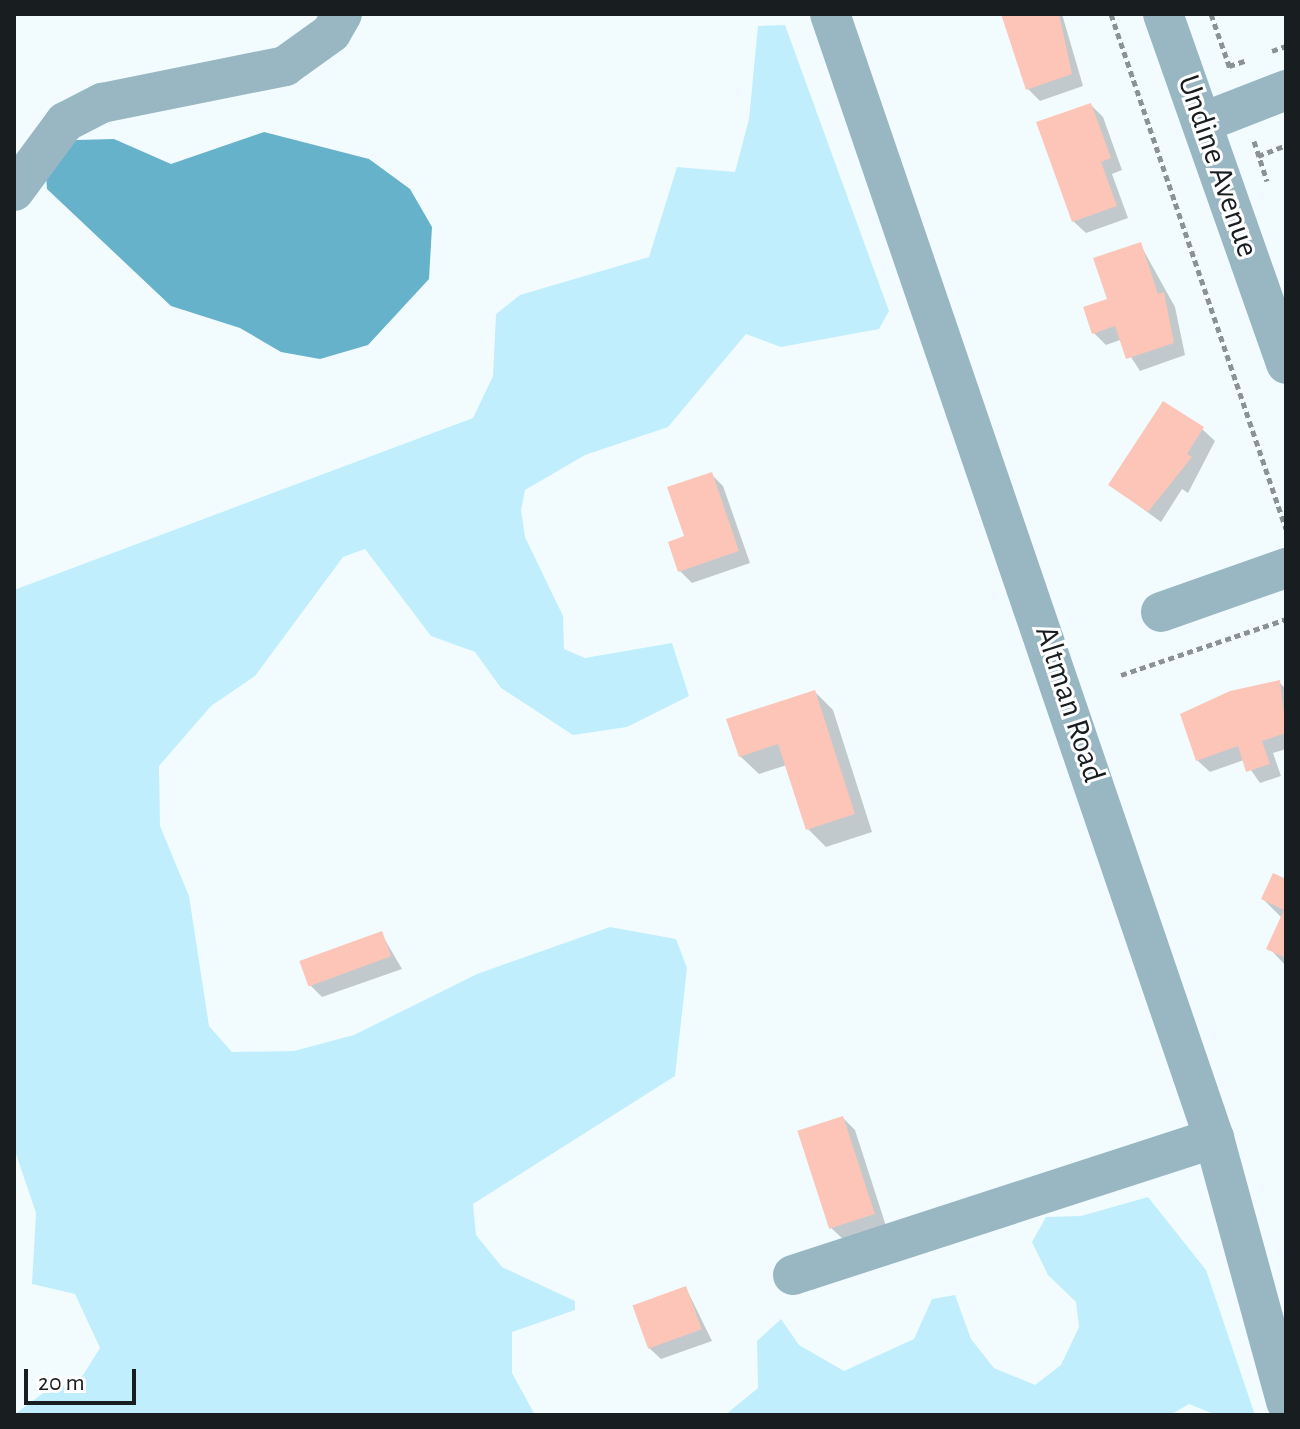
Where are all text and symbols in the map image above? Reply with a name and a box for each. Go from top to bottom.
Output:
street label: Undine Avenue [1169,70,1267,262]
street label: Altman Road [1027,621,1113,787]
scale bar [28,1353,140,1403]
text: 20 m [38,1371,85,1395]

